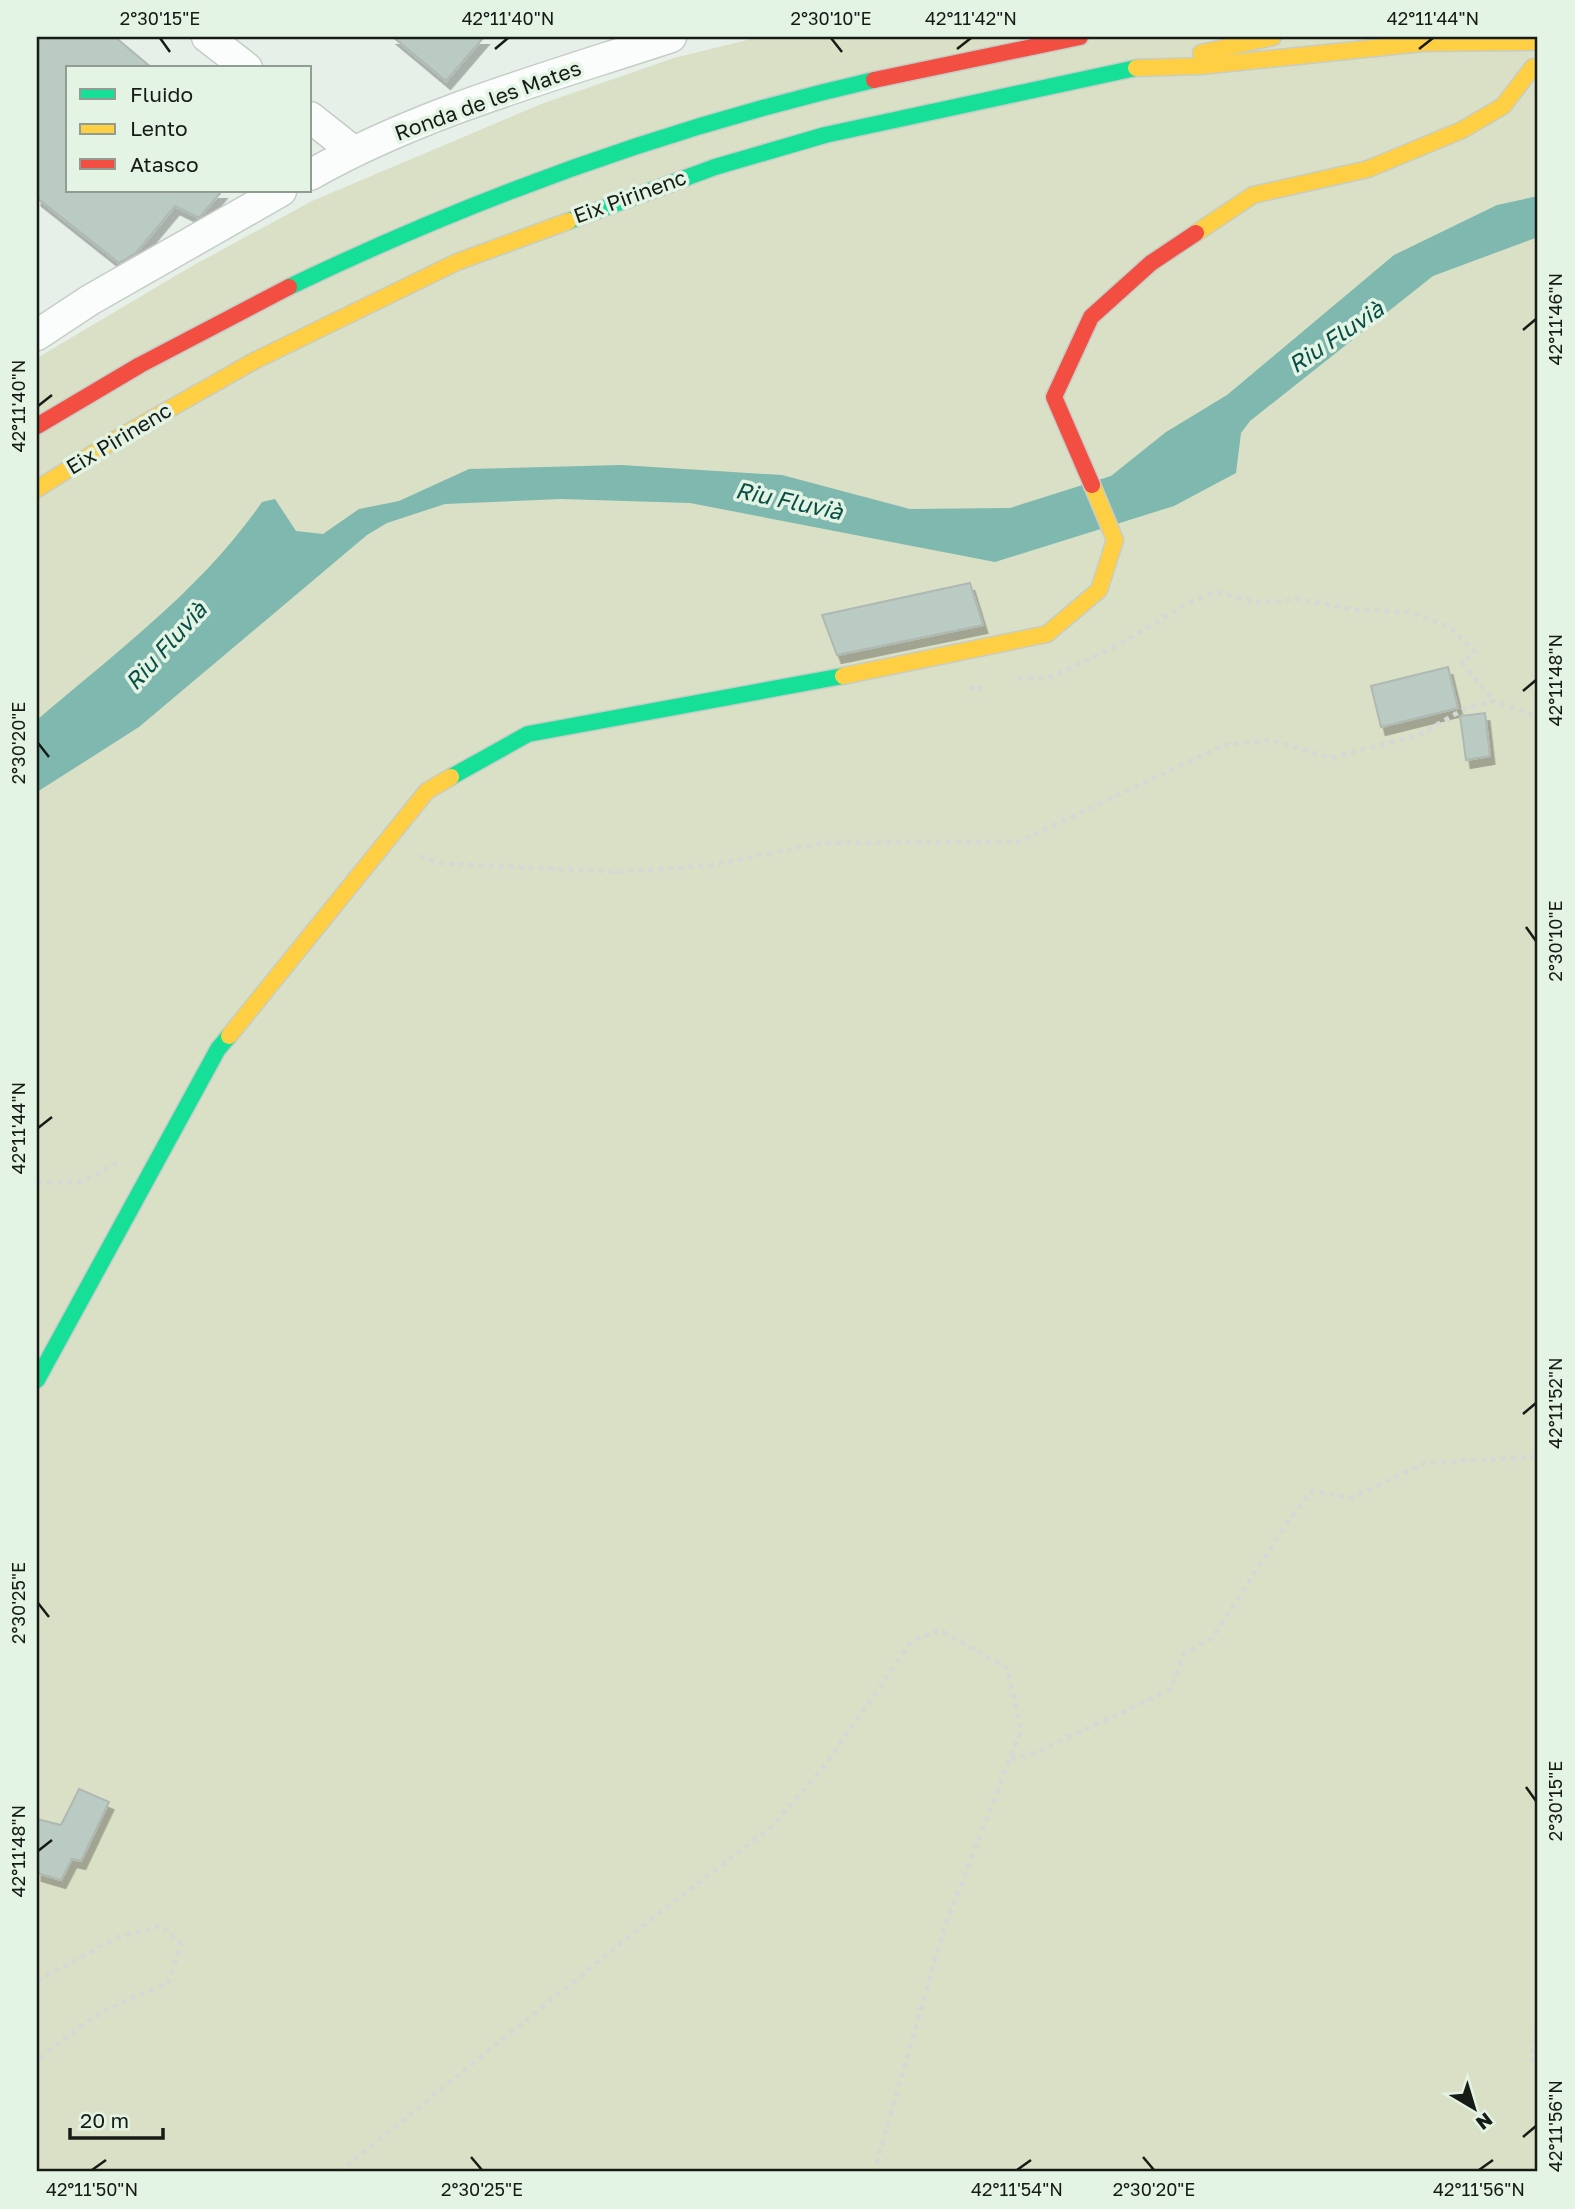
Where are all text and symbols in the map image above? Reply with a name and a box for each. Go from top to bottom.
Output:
text: 2°30'15"E [120,7,200,29]
text: 42°11'40"N [462,7,554,29]
text: 2°30'10"E [791,7,872,29]
text: 42°11'42"N [925,7,1017,29]
text: 42°11'44"N [1387,7,1479,29]
street label: Ronda de les Mates [391,54,584,146]
legend [66,66,312,192]
text: Fluido [130,81,193,107]
text: Lento [130,115,188,141]
text: Atasco [130,151,199,177]
street label: Eix Pirinenc [570,164,690,228]
text: 42°11'46"N [1544,273,1566,365]
water label: Riu Fluvià [1283,294,1389,378]
text: 42°11'40"N [7,360,29,452]
street label: Eix Pirinenc [61,397,176,480]
water label: Riu Fluvià [733,475,846,525]
water label: Riu Fluvià [119,595,213,695]
text: 42°11'48"N [1544,634,1566,726]
text: 2°30'20"E [7,702,29,784]
text: 2°30'10"E [1544,901,1566,982]
text: 42°11'44"N [7,1082,29,1174]
text: 42°11'52"N [1544,1357,1566,1449]
text: 2°30'25"E [7,1562,29,1644]
text: 2°30'15"E [1544,1761,1566,1841]
text: 42°11'48"N [7,1805,29,1897]
north arrow [1438,2072,1508,2142]
text: 42°11'56"N [1544,2080,1566,2172]
scale bar [70,2097,163,2141]
text: 20 m [80,2107,129,2133]
text: N [1472,2108,1498,2135]
text: 42°11'50"N [46,2178,138,2200]
text: 2°30'25"E [441,2178,523,2200]
text: 42°11'54"N [971,2178,1063,2200]
text: 2°30'20"E [1113,2178,1195,2200]
text: 42°11'56"N [1433,2178,1525,2200]

